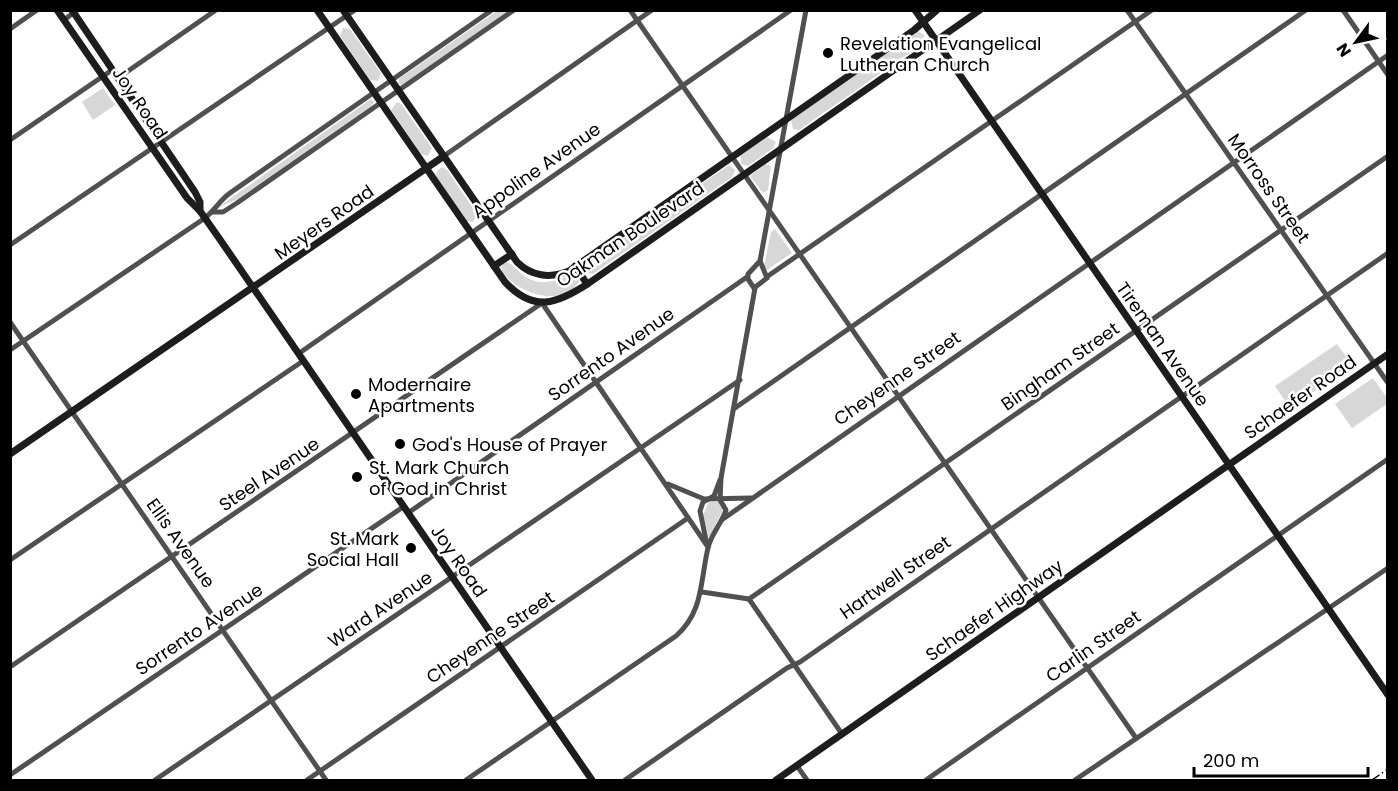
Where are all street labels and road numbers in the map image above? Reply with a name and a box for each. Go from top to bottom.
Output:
street label: Joy Road [106,62,174,144]
street label: Appoline Avenue [467,116,605,224]
street label: Morross Street [1222,128,1316,248]
street label: Oakman Boulevard [551,175,709,293]
street label: Meyers Road [269,179,379,265]
street label: Tireman Avenue [1111,277,1215,411]
street label: Sorrento Avenue [543,301,679,407]
street label: Bingham Street [996,316,1124,416]
street label: Cheyenne Street [829,325,965,431]
street label: Schaefer Road [1239,349,1361,445]
street label: Steel Avenue [214,431,324,517]
street label: Ellis Avenue [141,493,221,593]
street label: Joy Road [425,520,493,602]
street label: Hartwell Street [835,529,955,625]
street label: Schaefer Highway [920,553,1068,667]
street label: Ward Avenue [323,565,437,653]
street label: Sorrento Avenue [130,577,268,681]
street label: Cheyenne Street [421,585,559,689]
street label: Carlin Street [1041,604,1145,688]

